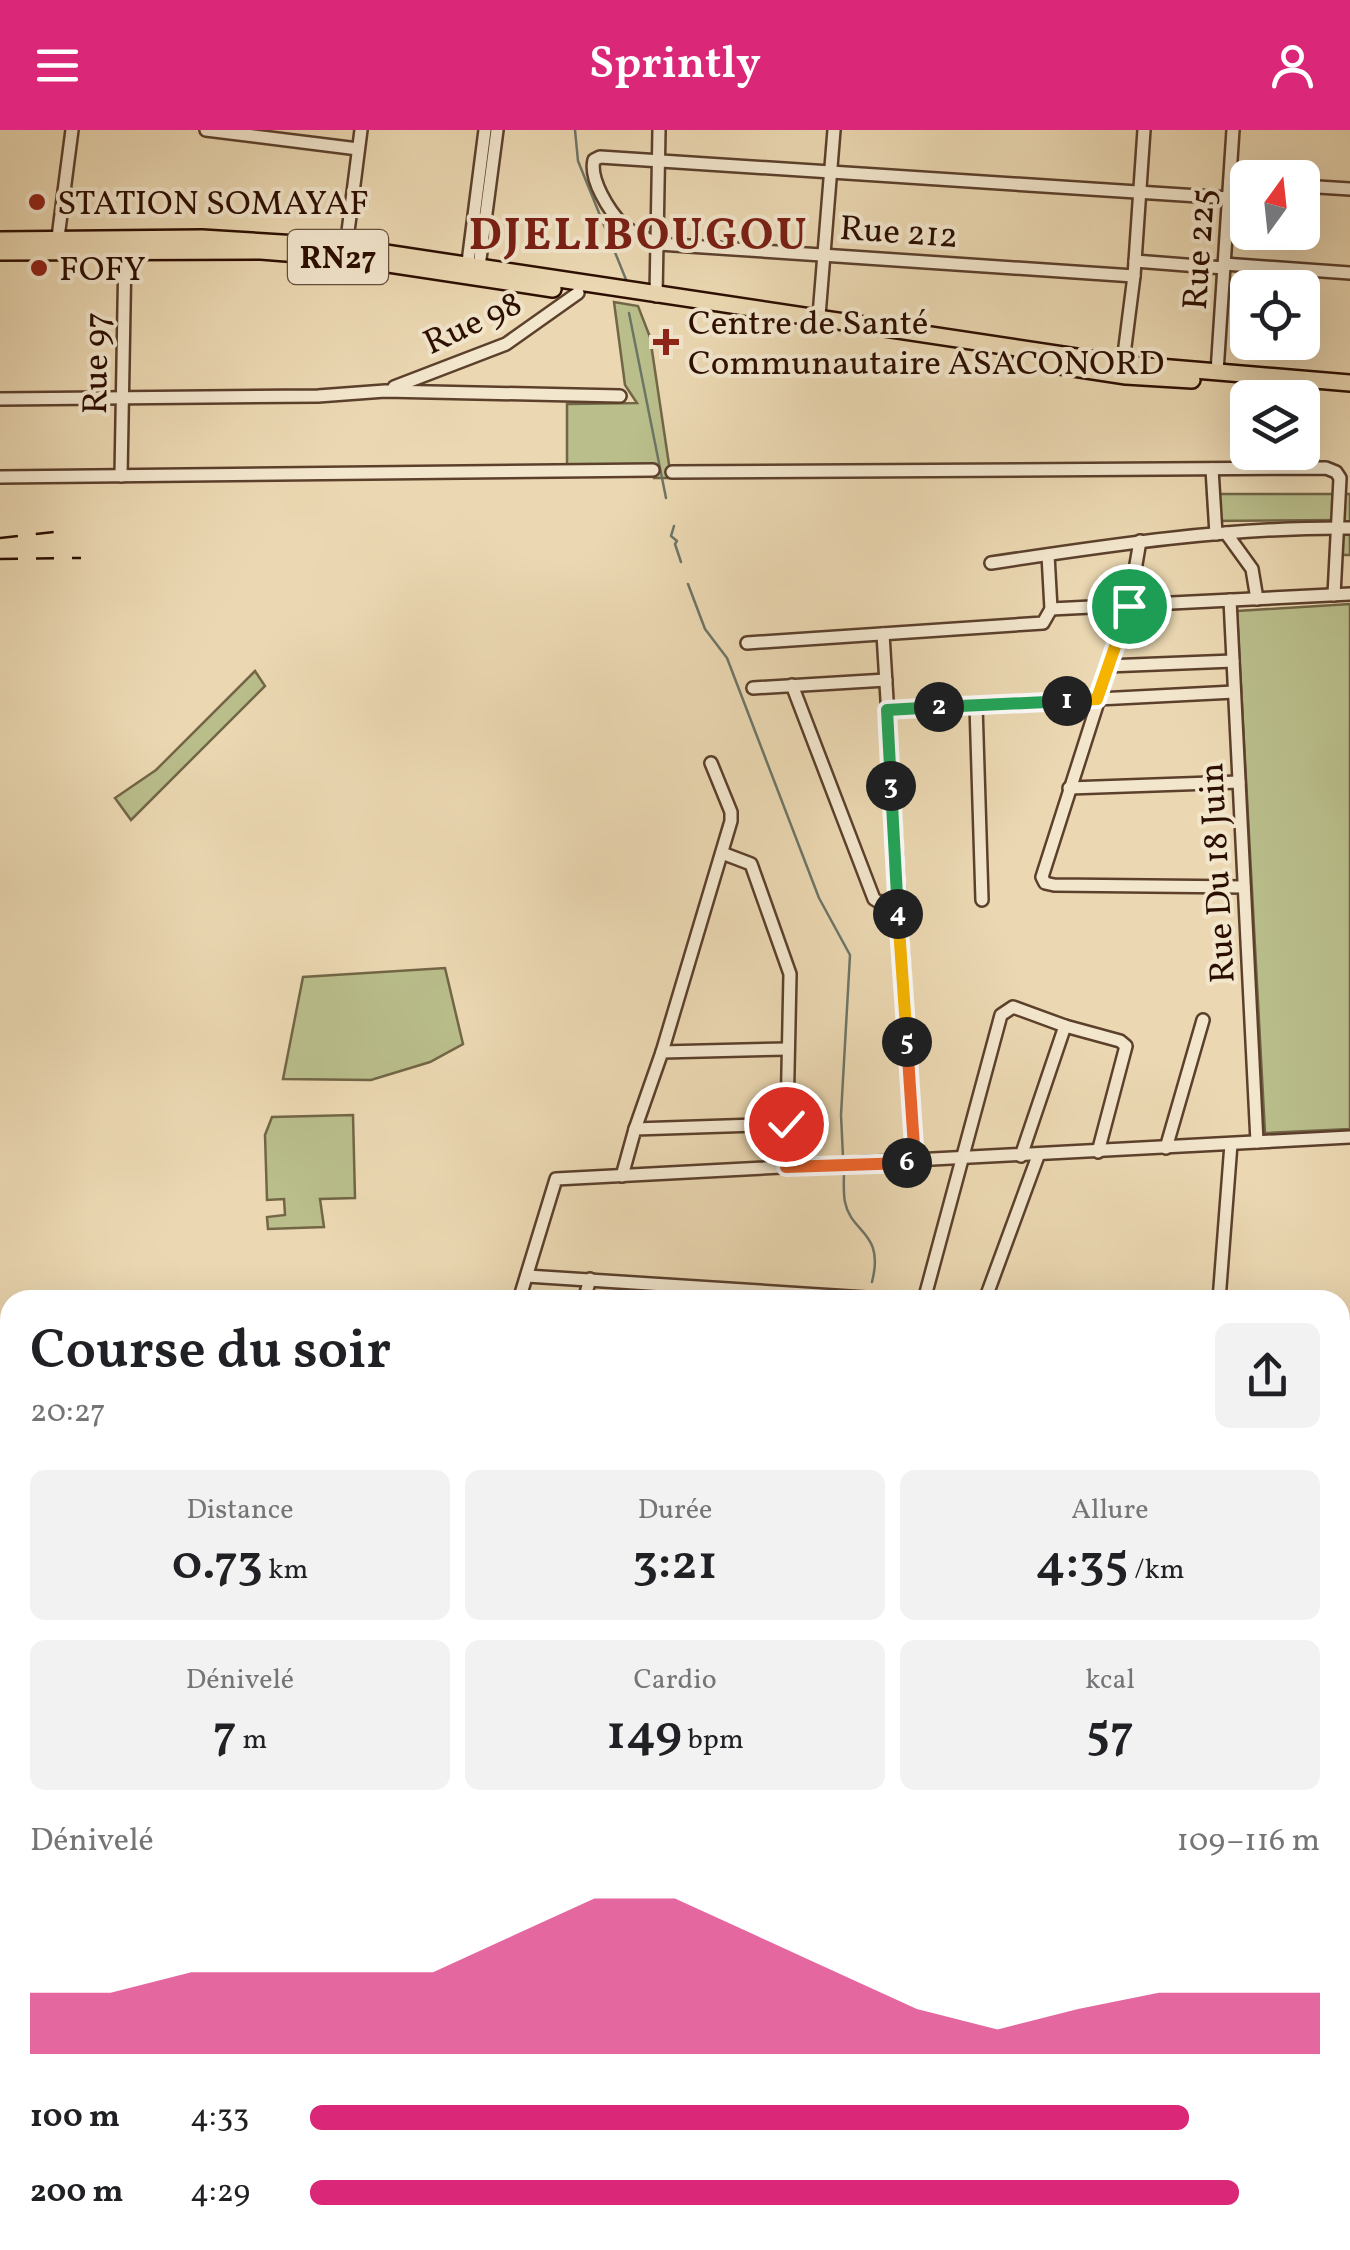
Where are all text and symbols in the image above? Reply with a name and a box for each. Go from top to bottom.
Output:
text: Sprintly [589,34,761,97]
icon: menu [30,38,85,93]
icon: person [1265,38,1320,93]
north arrow [1230,160,1320,250]
map controls [1230,160,1320,470]
place label: STATION SOMAYAF [57,181,369,229]
street label: Rue 225 [1173,187,1229,312]
marker: STATION SOMAYAF [26,191,48,213]
district label: DJELIBOUGOU [469,206,809,269]
street label: Rue 212 [838,206,960,262]
road number: RN27 [288,230,388,284]
place label: FOFY [59,247,146,295]
marker: FOFY [28,257,50,279]
button: locate [1230,270,1320,360]
street label: Rue 98 [416,281,530,368]
place label: Centre de Santé Communautaire ASACONORD [688,301,1164,389]
street label: Rue 97 [73,311,123,415]
marker: Centre de Santé Communautaire ASACONORD [653,329,679,355]
button: layers [1230,380,1320,470]
pin [1087,564,1172,649]
icon: arrive [1102,579,1157,634]
pin: 1 [1042,676,1092,726]
text: 1 [1061,681,1073,720]
pin: 2 [914,682,964,732]
text: 2 [932,687,946,726]
pin: 3 [866,761,916,811]
street label: Rue Du 18 Juin [1189,761,1249,984]
text: 3 [884,766,898,805]
pin: 4 [873,889,923,939]
text: 4 [890,894,906,933]
pin: 5 [882,1017,932,1067]
text: 5 [900,1022,914,1061]
pin [744,1082,829,1167]
icon: check [759,1097,814,1152]
pin: 6 [882,1138,932,1188]
text: 6 [899,1143,915,1182]
text: Course du soir [30,1315,391,1391]
button: share [1215,1323,1320,1428]
text: 20:27 [30,1391,106,1435]
text: Distance [186,1491,294,1530]
text: Durée [638,1491,712,1530]
text: Allure [1071,1491,1149,1530]
text: 0.73 [172,1530,263,1600]
text: 3:21 [633,1530,717,1600]
text: 4:35 [1036,1530,1129,1600]
text: km [263,1551,308,1590]
text: /km [1129,1551,1184,1590]
text: Dénivelé [186,1661,294,1700]
text: Cardio [633,1661,717,1700]
text: kcal [1085,1661,1135,1700]
text: 7 [213,1700,237,1770]
text: 149 [606,1700,682,1770]
text: 57 [1086,1700,1134,1770]
text: m [237,1721,267,1760]
text: bpm [682,1721,744,1760]
text: Dénivelé [30,1820,154,1864]
text: 109–116 m [1177,1820,1320,1864]
text: 100 m [30,2096,120,2140]
text: 4:33 [190,2096,249,2140]
text: 200 m [30,2171,124,2215]
text: 4:29 [190,2171,250,2215]

